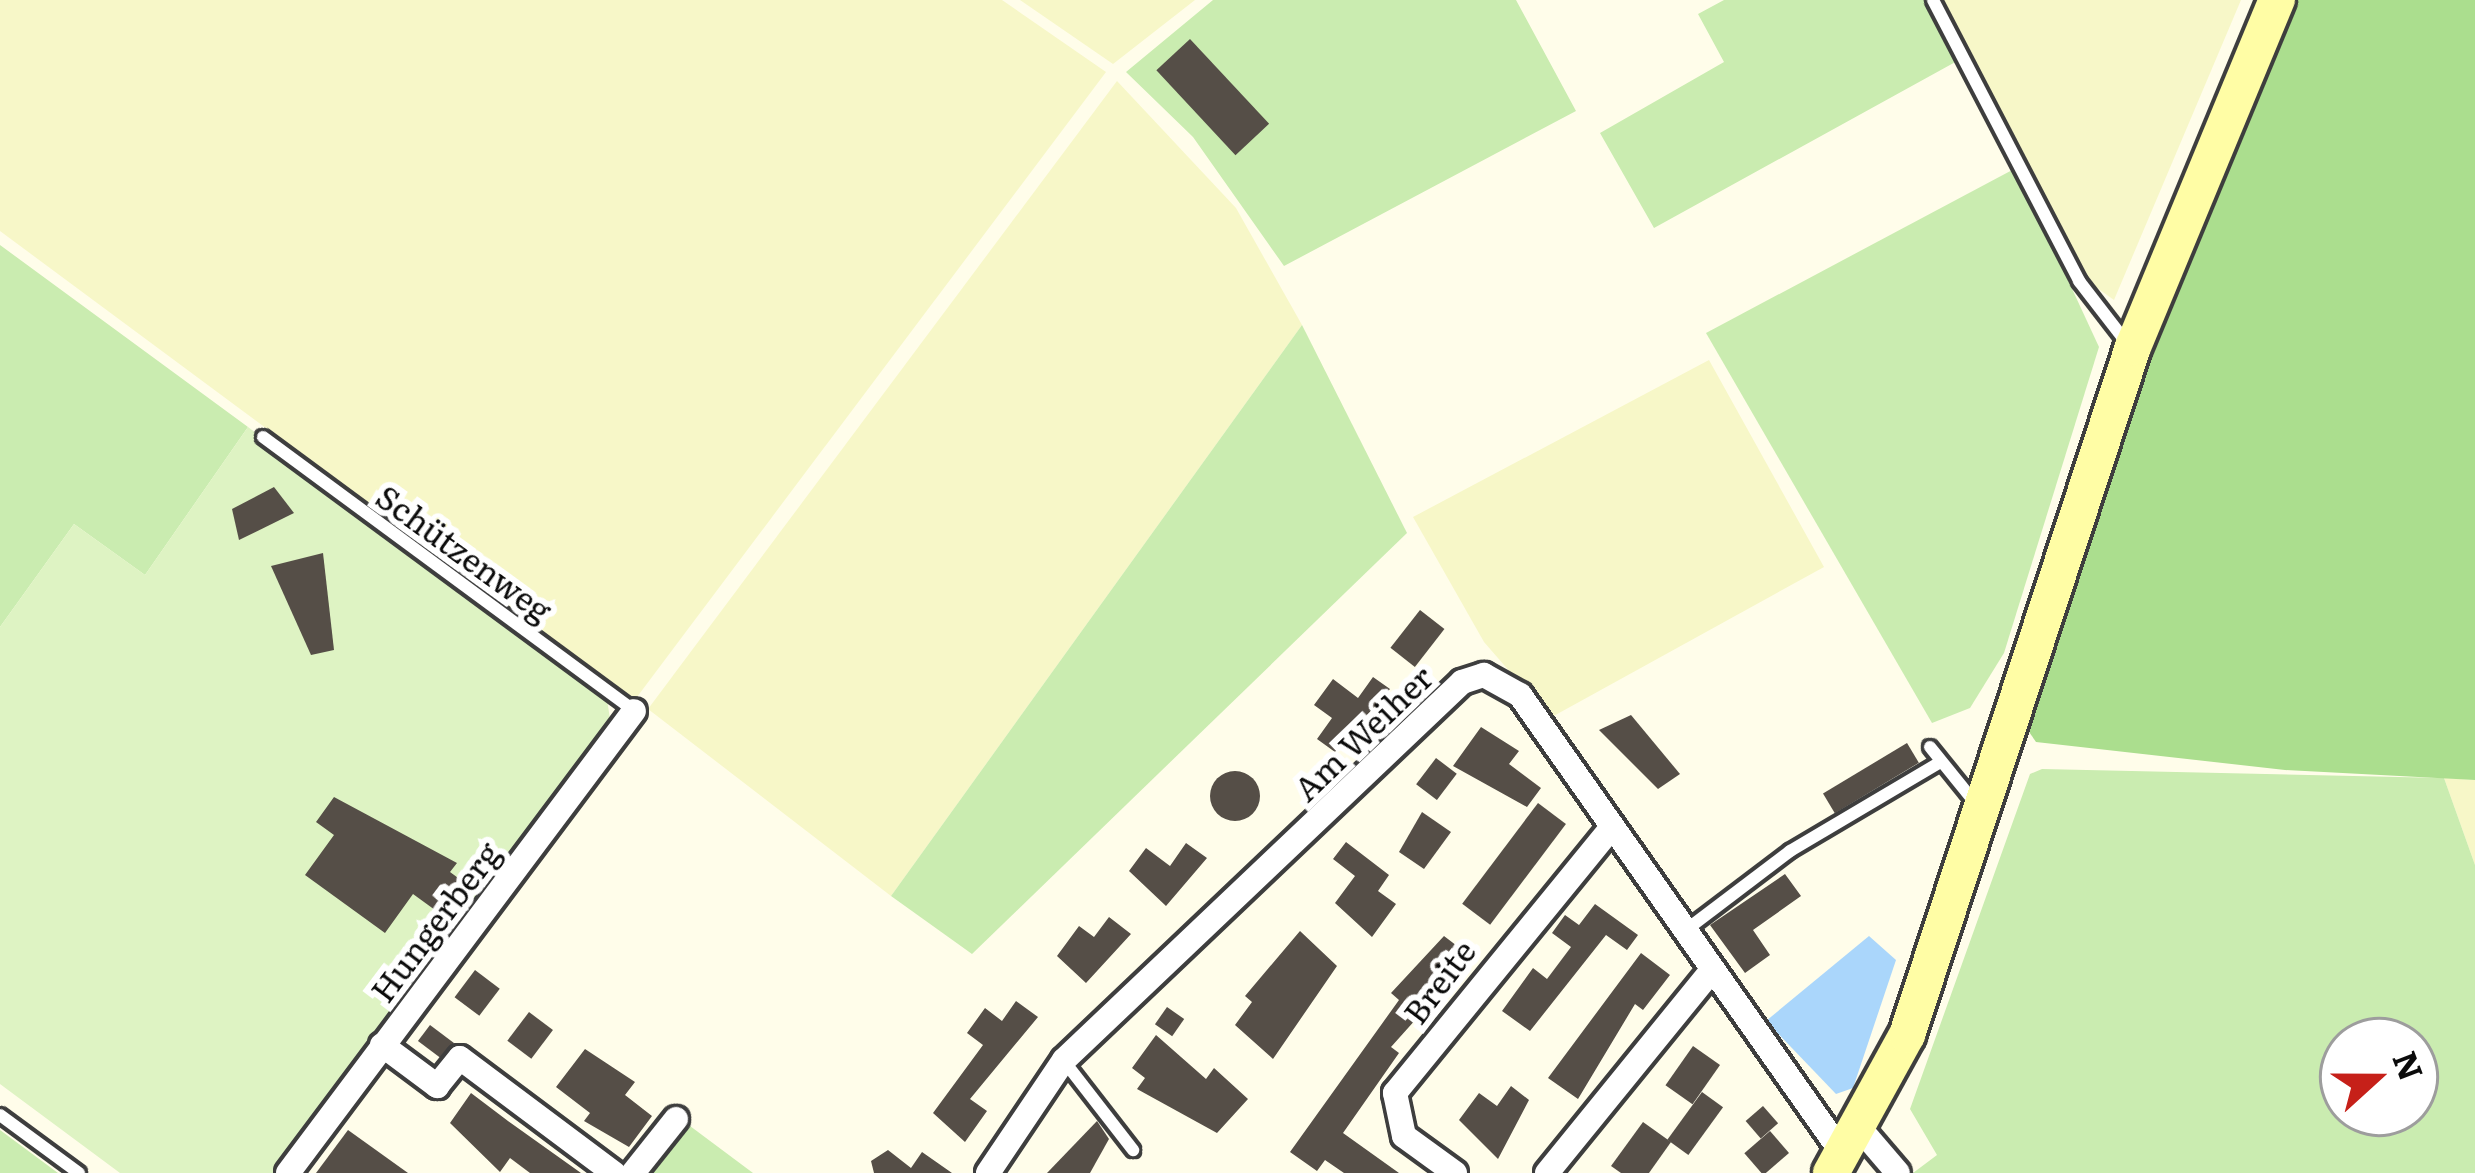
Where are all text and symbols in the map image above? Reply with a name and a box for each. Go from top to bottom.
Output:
street label: Schützenweg [370,475,560,629]
street label: Am Weiher [1284,656,1440,808]
street label: Hungerberg [361,833,507,1009]
street label: Breite [1394,931,1482,1031]
north arrow [2319,1017,2439,1137]
text: N [2382,1043,2438,1087]

